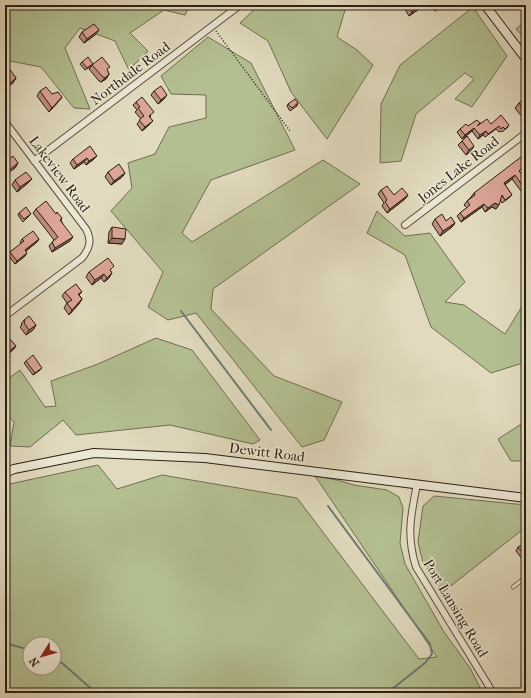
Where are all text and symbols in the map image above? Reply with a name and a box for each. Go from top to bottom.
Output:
street label: Northdale Road [87,38,174,109]
street label: Jones Lake Road [414,132,503,207]
street label: Lakeview Road [25,133,94,216]
street label: Dewitt Road [228,439,306,466]
street label: Port Lansing Road [420,556,492,661]
north arrow [22,636,62,676]
text: N [26,654,42,669]

